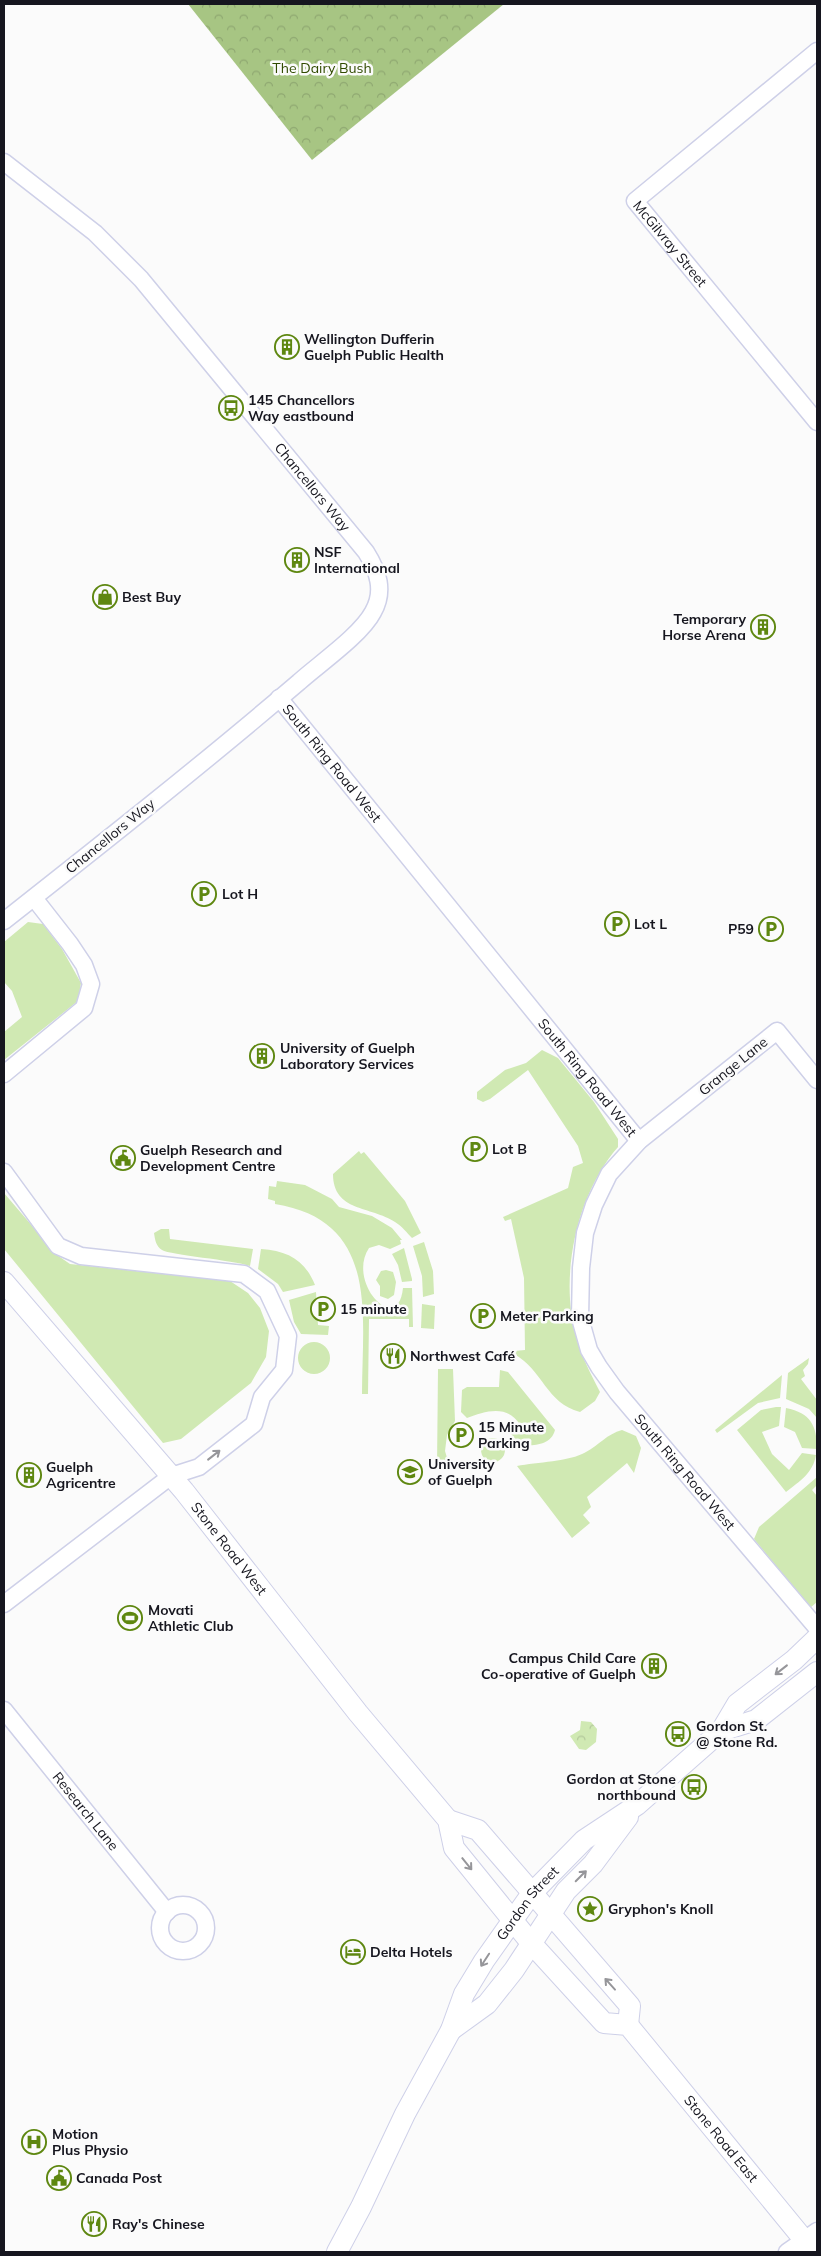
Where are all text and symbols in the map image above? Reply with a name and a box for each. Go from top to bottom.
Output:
park label: The Dairy Bush [272,59,372,77]
street label: McGilvray Street [629,197,711,290]
place label: Wellington Dufferin Guelph Public Health [304,330,444,364]
building icon: Wellington Dufferin Guelph Public Health [274,334,300,360]
place label: 145 Chancellors Way eastbound [248,391,355,425]
bus stop icon: 145 Chancellors Way eastbound [218,395,244,421]
street label: Chancellors Way [271,439,355,535]
place label: NSF International [314,543,400,577]
building icon: NSF International [284,547,310,573]
shop icon: Best Buy [92,584,118,610]
place label: Best Buy [122,588,181,606]
place label: Temporary Horse Arena [662,610,746,644]
building icon: Temporary Horse Arena [750,614,776,640]
street label: South Ring Road West [279,700,385,826]
street label: Chancellors Way [62,794,159,877]
parking icon: Lot H [191,881,217,907]
place label: Lot H [222,885,258,903]
parking icon: Lot L [604,911,630,937]
place label: Lot L [634,915,667,933]
parking icon: P59 [758,916,784,942]
place label: P59 [728,920,754,938]
street label: South Ring Road West [534,1015,641,1140]
street label: Grange Lane [695,1033,771,1099]
place label: University of Guelph Laboratory Services [280,1039,415,1073]
building icon: University of Guelph Laboratory Services [249,1043,275,1069]
parking icon: Lot B [462,1136,488,1162]
place label: Lot B [492,1140,527,1158]
place label: Guelph Research and Development Centre [140,1141,282,1175]
public building icon: Guelph Research and Development Centre [110,1145,136,1171]
parking icon: 15 minute [310,1296,336,1322]
place label: 15 minute [340,1300,407,1318]
parking icon: Meter Parking [470,1303,496,1329]
place label: Meter Parking [500,1307,594,1325]
restaurant icon: Northwest Café [380,1343,406,1369]
place label: Northwest Café [410,1347,515,1365]
street label: South Ring Road West [630,1410,739,1534]
place label: 15 Minute Parking [478,1418,544,1452]
parking icon: 15 Minute Parking [448,1422,474,1448]
one-way arrow [208,1450,221,1461]
place label: University of Guelph [428,1455,495,1489]
place label: Guelph Agricentre [46,1458,116,1492]
school or university icon: University of Guelph [397,1459,423,1485]
building icon: Guelph Agricentre [16,1462,42,1488]
street label: Stone Road West [187,1498,271,1599]
place label: Movati Athletic Club [148,1601,234,1635]
sports icon: Movati Athletic Club [117,1605,143,1631]
place label: Campus Child Care Co-operative of Guelph [481,1649,636,1683]
building icon: Campus Child Care Co-operative of Guelph [641,1653,667,1679]
one-way arrow [774,1664,787,1675]
place label: Gordon St. @ Stone Rd. [696,1717,778,1751]
bus stop icon: Gordon St. @ Stone Rd. [665,1721,691,1747]
street label: Research Lane [49,1768,123,1854]
place label: Gordon at Stone northbound [566,1770,676,1804]
bus stop icon: Gordon at Stone northbound [681,1774,707,1800]
one-way arrow [461,1857,472,1870]
street label: Gordon Street [492,1862,563,1944]
one-way arrow [574,1870,587,1882]
place icon: Gryphon's Knoll [577,1896,603,1922]
place label: Gryphon's Knoll [608,1900,713,1918]
hotel icon: Delta Hotels [340,1939,366,1965]
place label: Delta Hotels [370,1943,452,1961]
one-way arrow [479,1953,489,1967]
one-way arrow [604,1978,615,1991]
street label: Stone Road East [680,2091,762,2186]
place label: Motion Plus Physio [52,2125,128,2159]
hospital icon: Motion Plus Physio [21,2129,47,2155]
public building icon: Canada Post [46,2165,72,2191]
place label: Canada Post [76,2169,163,2187]
restaurant icon: Ray's Chinese [81,2211,107,2237]
place label: Ray's Chinese [112,2215,205,2233]

